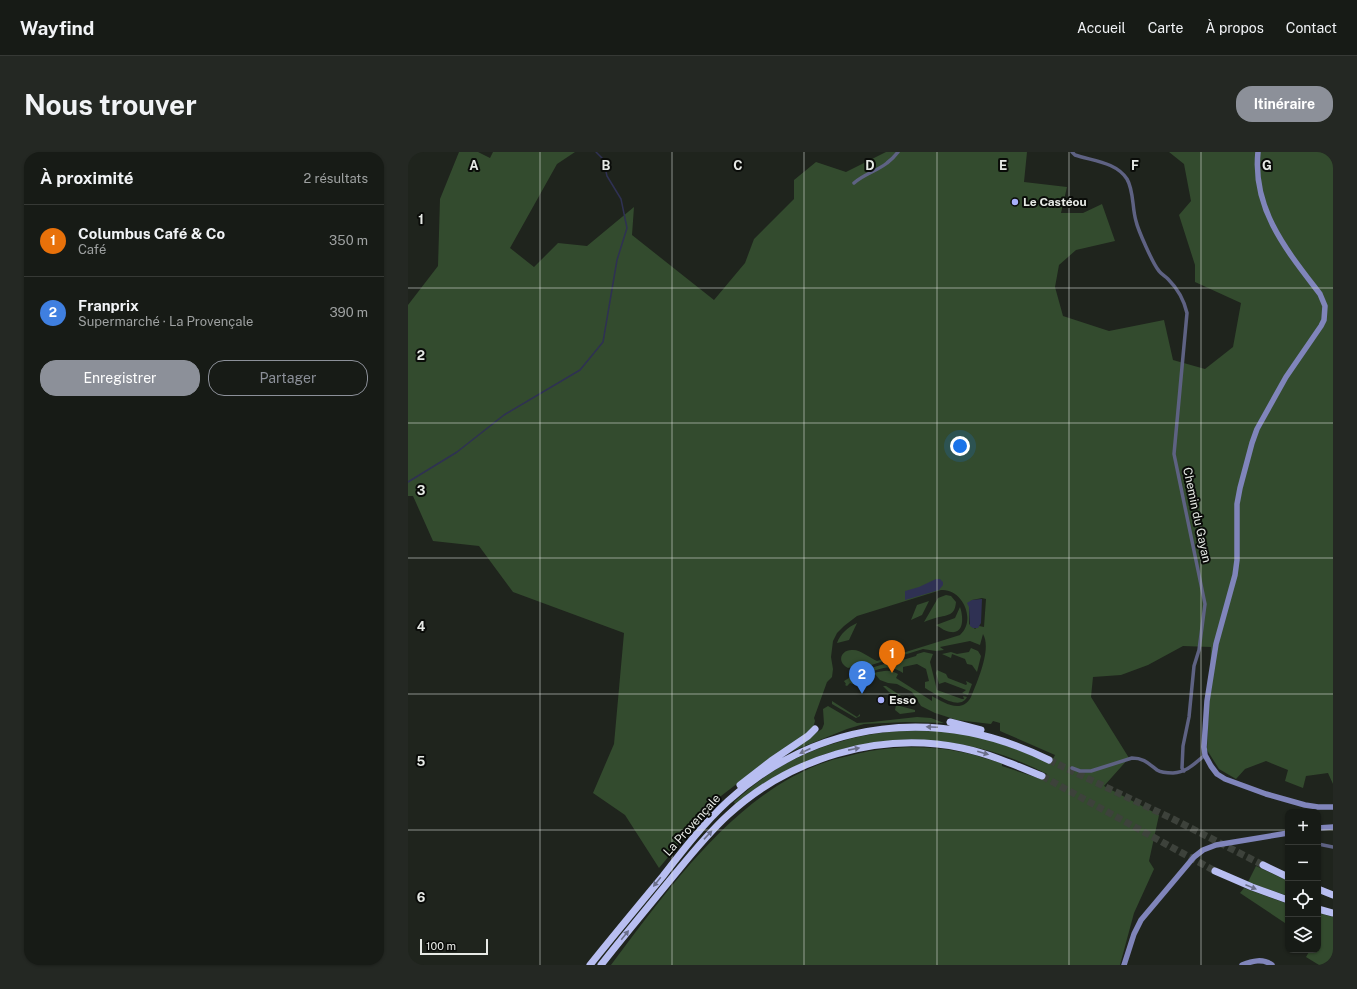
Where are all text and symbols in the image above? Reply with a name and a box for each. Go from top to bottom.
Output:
text: Wayfind [20,17,94,39]
text: Accueil [1077,20,1126,36]
text: Carte [1148,20,1184,36]
text: À propos [1206,20,1264,36]
text: Contact [1286,20,1337,36]
button: Itinéraire [1236,86,1333,122]
text: Nous trouver [24,88,197,121]
text: A [469,158,479,173]
text: B [602,158,611,173]
text: C [733,158,743,173]
text: D [865,158,875,173]
text: E [999,158,1007,173]
text: F [1131,158,1139,173]
text: G [1262,158,1272,173]
text: À proximité [40,168,134,188]
text: 2 résultats [304,171,368,186]
place label: Le Castéou [1023,195,1087,209]
marker: Le Castéou [1010,197,1020,207]
text: 1 [418,212,424,227]
text: Columbus Café & Co [78,225,225,242]
text: 1 [50,233,56,248]
text: 350 m [329,233,368,248]
text: Café [78,242,106,257]
text: Franprix [78,297,139,314]
text: 2 [49,305,57,320]
text: 390 m [330,305,368,320]
text: Supermarché · La Provençale [78,314,253,329]
text: 2 [417,348,425,363]
button: Enregistrer [40,360,200,396]
button: Partager [208,360,368,396]
your location [950,436,970,456]
street label: Chemin du Gayan [1180,466,1214,564]
text: 3 [417,483,426,498]
text: 4 [417,619,426,634]
pin: 1 [879,640,905,673]
pin: 2 [849,661,875,694]
place label: Esso [889,693,916,707]
marker: Esso [876,695,886,705]
one-way arrow [925,724,938,730]
one-way arrow [848,746,860,752]
one-way arrow [799,748,811,754]
one-way arrow [977,751,990,757]
text: 5 [417,754,426,769]
street label: La Provençale [661,791,723,859]
map controls [1285,809,1321,953]
button: + [1285,809,1321,845]
one-way arrow [704,830,713,840]
button: − [1285,845,1321,881]
one-way arrow [653,876,662,887]
button: locate [1285,881,1321,917]
one-way arrow [1246,884,1258,890]
text: 6 [417,890,426,905]
button: layers [1285,917,1321,953]
one-way arrow [621,929,630,940]
scale bar [420,937,488,956]
text: 100 m [426,940,456,952]

